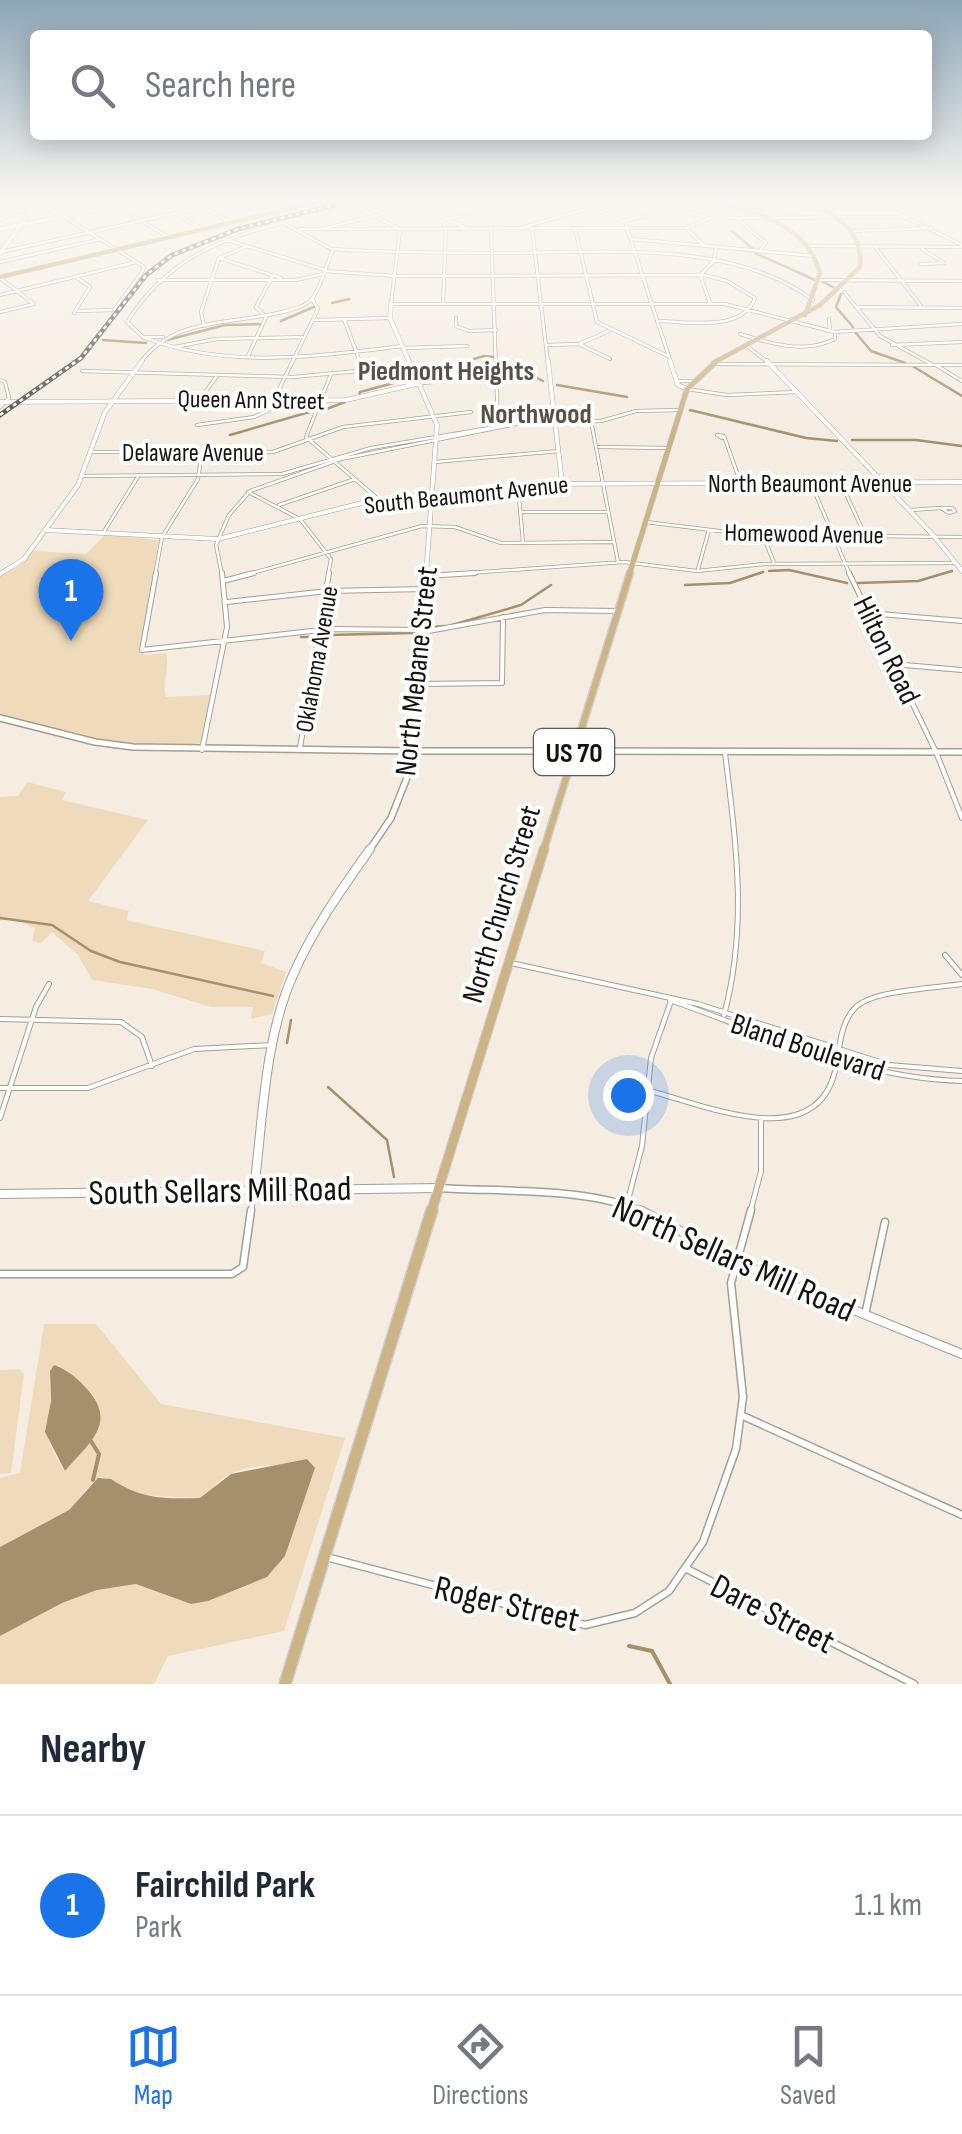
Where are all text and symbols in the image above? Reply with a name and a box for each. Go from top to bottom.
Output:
search box [30,30,932,140]
icon: search [65,58,120,113]
text: Search here [145,63,296,108]
district label: Piedmont Heights [358,355,534,388]
street label: Queen Ann Street [177,384,325,417]
district label: Northwood [480,398,592,431]
street label: Delaware Avenue [122,438,264,469]
street label: South Beaumont Avenue [363,469,570,522]
street label: North Beaumont Avenue [708,469,912,500]
street label: Homewood Avenue [724,518,884,551]
pin: 1 [38,558,104,641]
street label: North Mebane Street [388,565,446,778]
street label: Oklahoma Avenue [289,584,346,735]
street label: Hilton Road [845,591,928,710]
road number: US 70 [534,729,614,775]
street label: North Church Street [455,801,549,1007]
street label: Bland Boulevard [726,1006,889,1090]
your location [603,1070,654,1121]
street label: South Sellars Mill Road [88,1168,352,1215]
street label: North Sellars Mill Road [605,1187,862,1332]
street label: Dare Street [703,1565,842,1664]
street label: Roger Street [430,1567,583,1642]
text: Nearby [40,1724,146,1775]
text: Fairchild Park [135,1863,315,1908]
text: 1 [66,1886,79,1925]
text: 1.1 km [855,1886,922,1925]
text: Park [135,1908,182,1947]
tab: Map [126,2019,181,2112]
tab: Directions [432,2019,529,2112]
tab: Saved [780,2019,836,2112]

